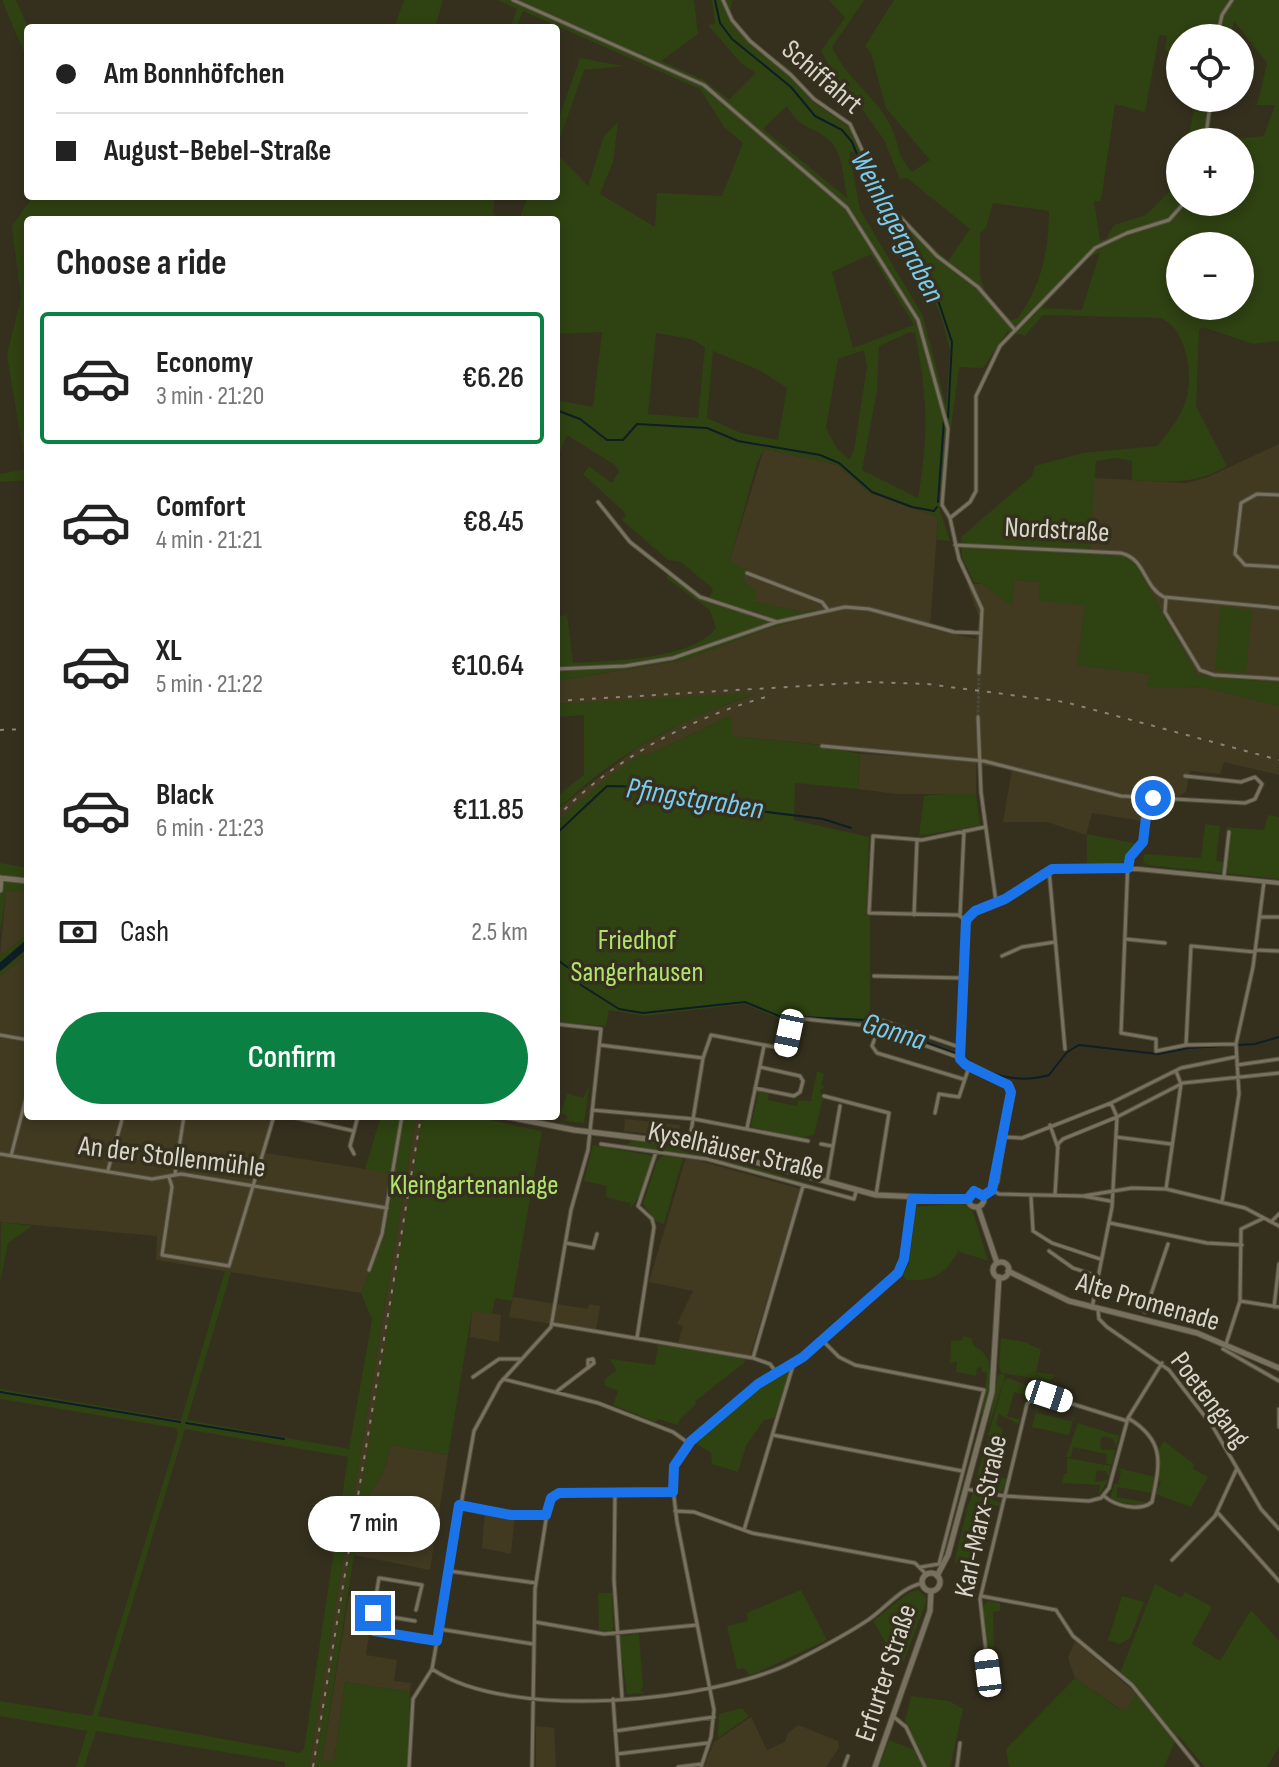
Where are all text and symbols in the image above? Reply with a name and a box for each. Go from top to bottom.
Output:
map controls [1166,24,1254,320]
button: locate [1166,24,1254,112]
street label: Schiffahrt [775,33,869,121]
text: Am Bonnhöfchen [104,56,285,92]
button: + [1166,128,1254,216]
text: August-Bebel-Straße [104,133,331,169]
water label: Weinlagergraben [842,145,952,309]
button: − [1166,232,1254,320]
text: Choose a ride [56,242,227,285]
icon: car [60,342,132,414]
text: Economy [156,345,253,381]
text: €6.26 [462,360,524,396]
text: 3 min · 21:20 [156,381,264,412]
icon: car [60,486,132,558]
text: Comfort [156,489,246,525]
text: €8.45 [463,504,524,540]
street label: Nordstraße [1004,511,1110,549]
text: 4 min · 21:21 [156,525,262,556]
icon: car [60,630,132,702]
text: XL [156,633,182,669]
text: €10.64 [451,648,524,684]
text: 5 min · 21:22 [156,669,263,700]
water label: Pfingstgraben [624,770,766,828]
icon: car [60,774,132,846]
text: Black [156,777,214,813]
route start [1135,780,1171,816]
text: €11.85 [453,792,524,828]
text: 6 min · 21:23 [156,813,264,844]
icon: cash [56,910,100,954]
text: Cash [120,914,169,950]
text: 2.5 km [471,917,528,948]
park label: Friedhof Sangerhausen [571,924,703,989]
water label: Gonna [858,1005,930,1059]
car [772,1007,806,1059]
button: Confirm [56,1012,528,1104]
street label: Kyselhäuser Straße [645,1115,827,1187]
street label: An der Stollenmühle [76,1129,267,1185]
park label: Kleingartenanlage [390,1169,558,1202]
street label: Alte Promenade [1072,1266,1223,1338]
street label: Poetengang [1163,1346,1257,1454]
car [1022,1377,1076,1415]
street label: Karl-Marx-Straße [948,1432,1014,1600]
callout: 7 min [307,1497,439,1553]
text: 7 min [350,1508,398,1539]
route end [355,1595,391,1631]
street label: Erfurter Straße [848,1600,924,1746]
car [973,1648,1003,1698]

